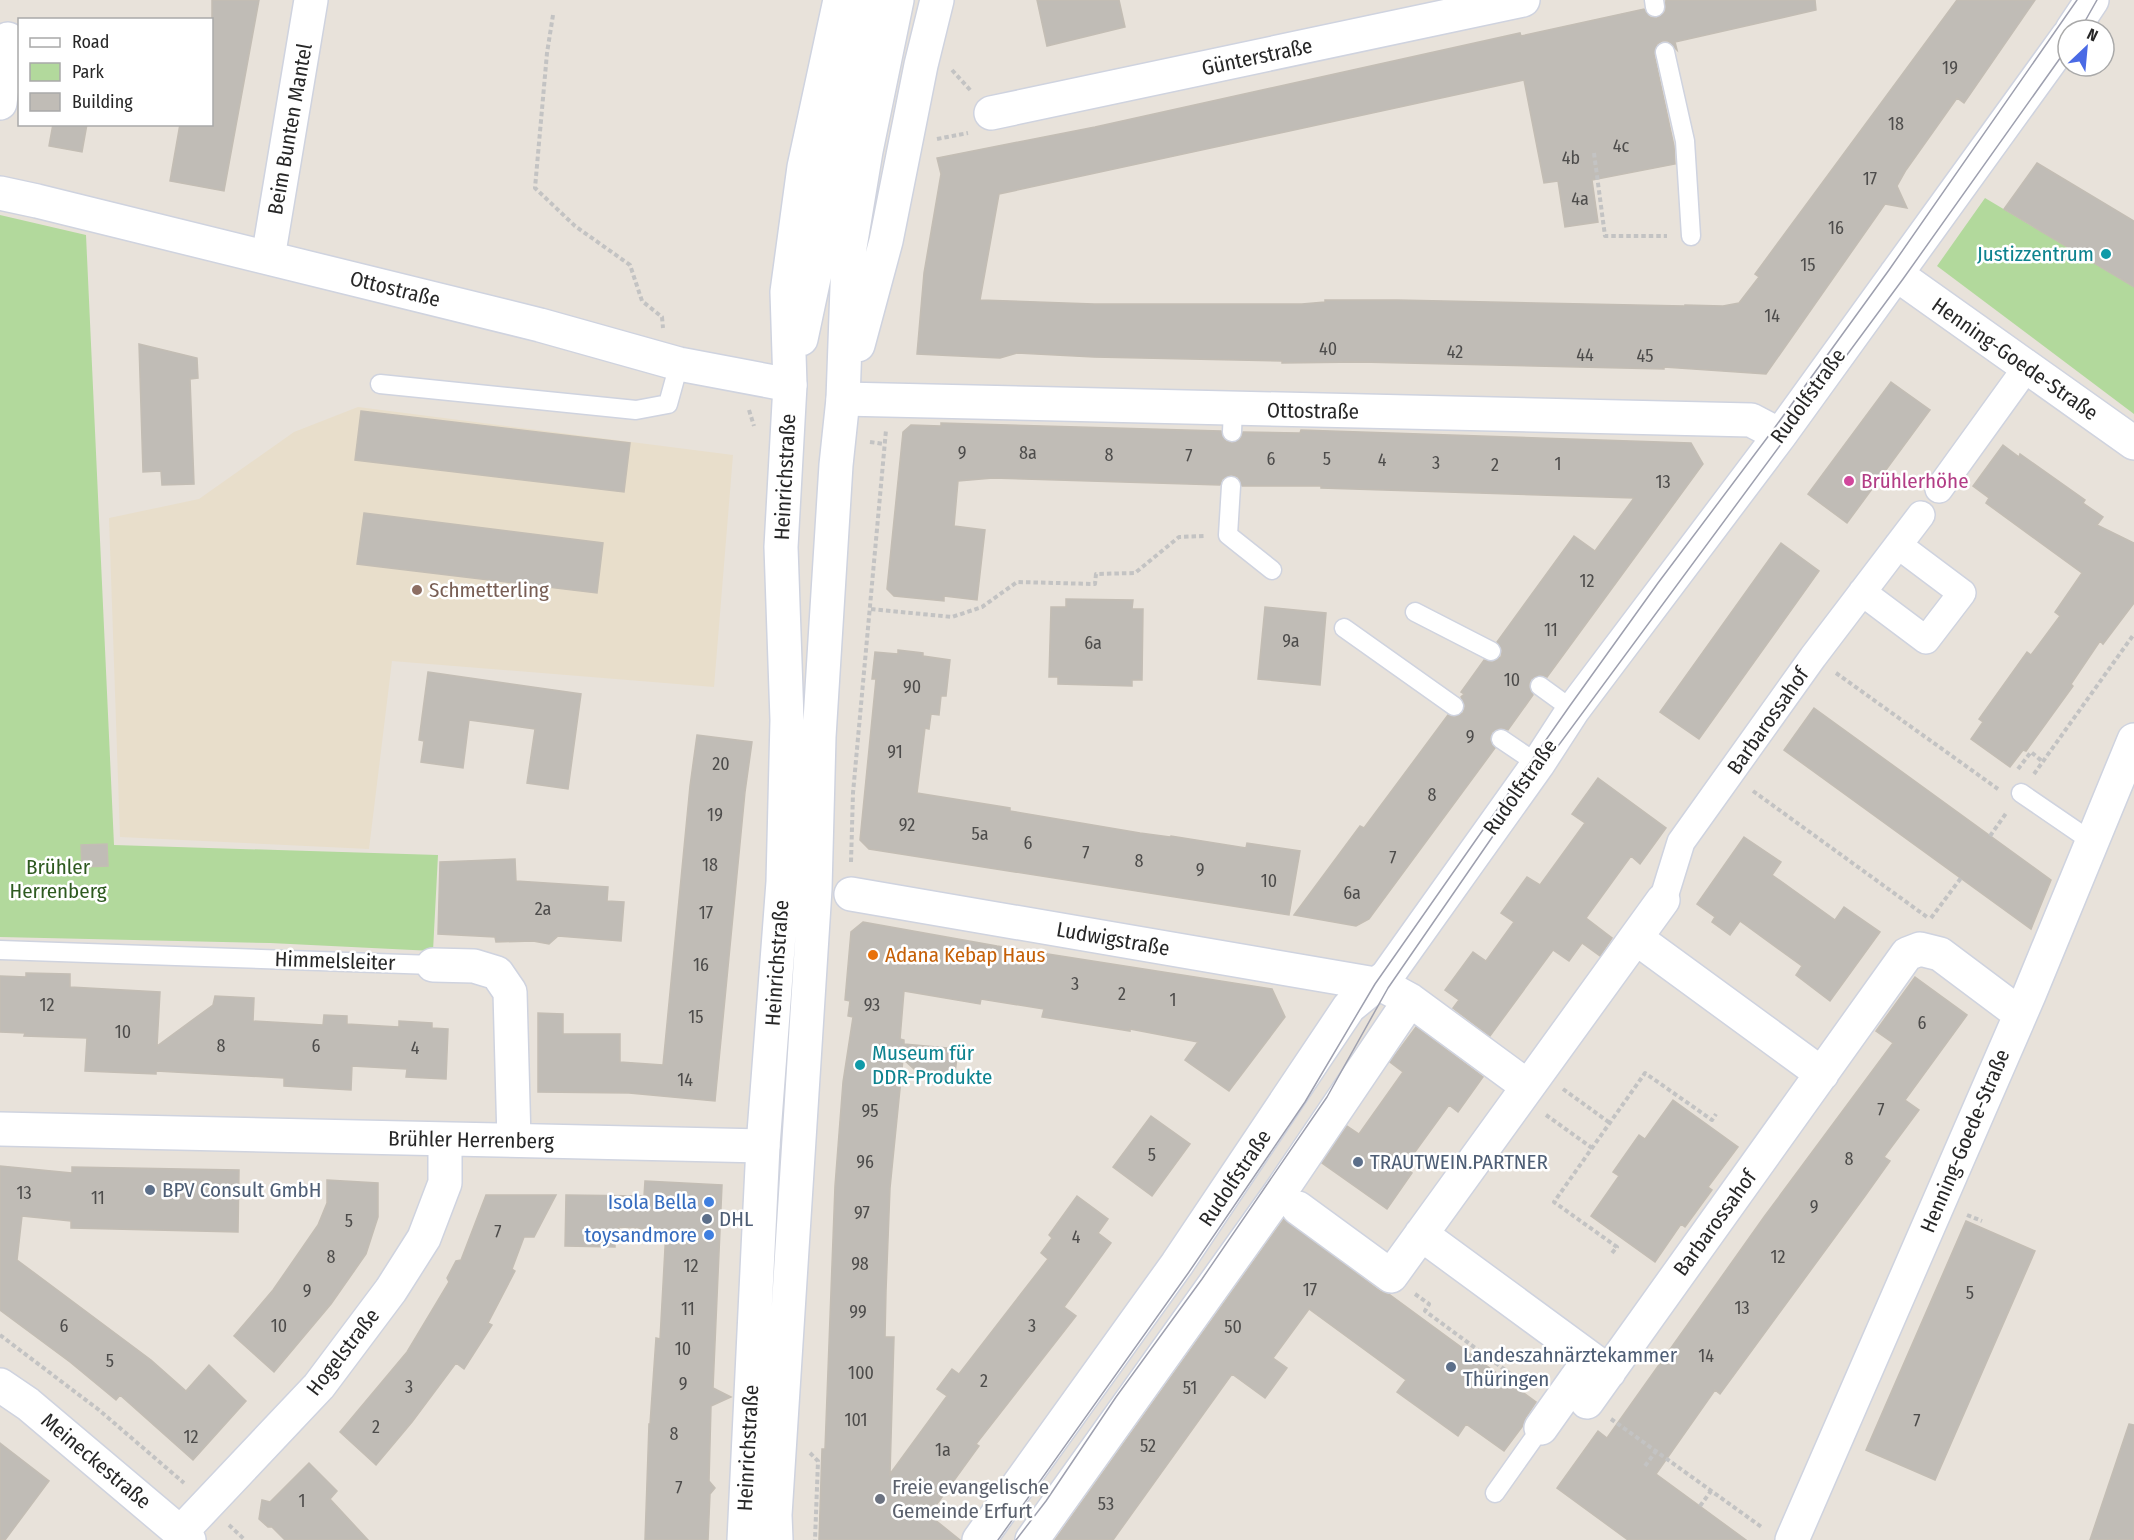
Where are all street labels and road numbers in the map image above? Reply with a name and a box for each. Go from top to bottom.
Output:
street label: Günterstraße [1199,33,1315,81]
street label: Beim Bunten Mantel [262,41,318,217]
street label: Ottostraße [347,265,443,313]
street label: Henning-Goede-Straße [1927,292,2103,426]
street label: Rudolfstraße [1765,343,1851,449]
street label: Ottostraße [1267,397,1359,425]
street label: Heinrichstraße [769,413,801,541]
street label: Barbarossahof [1722,661,1815,779]
street label: Rudolfstraße [1477,734,1563,840]
street label: Heinrichstraße [760,899,794,1027]
street label: Ludwigstraße [1054,916,1172,962]
street label: Himmelsleiter [274,946,396,976]
street label: Henning-Goede-Straße [1915,1045,2015,1237]
street label: Rudolfstraße [1193,1125,1277,1231]
street label: Brühler Herrenberg [388,1126,554,1154]
street label: Barbarossahof [1668,1164,1763,1281]
street label: Hogelstraße [301,1303,385,1401]
street label: Heinrichstraße [732,1384,764,1512]
street label: Meineckestraße [36,1408,156,1514]

